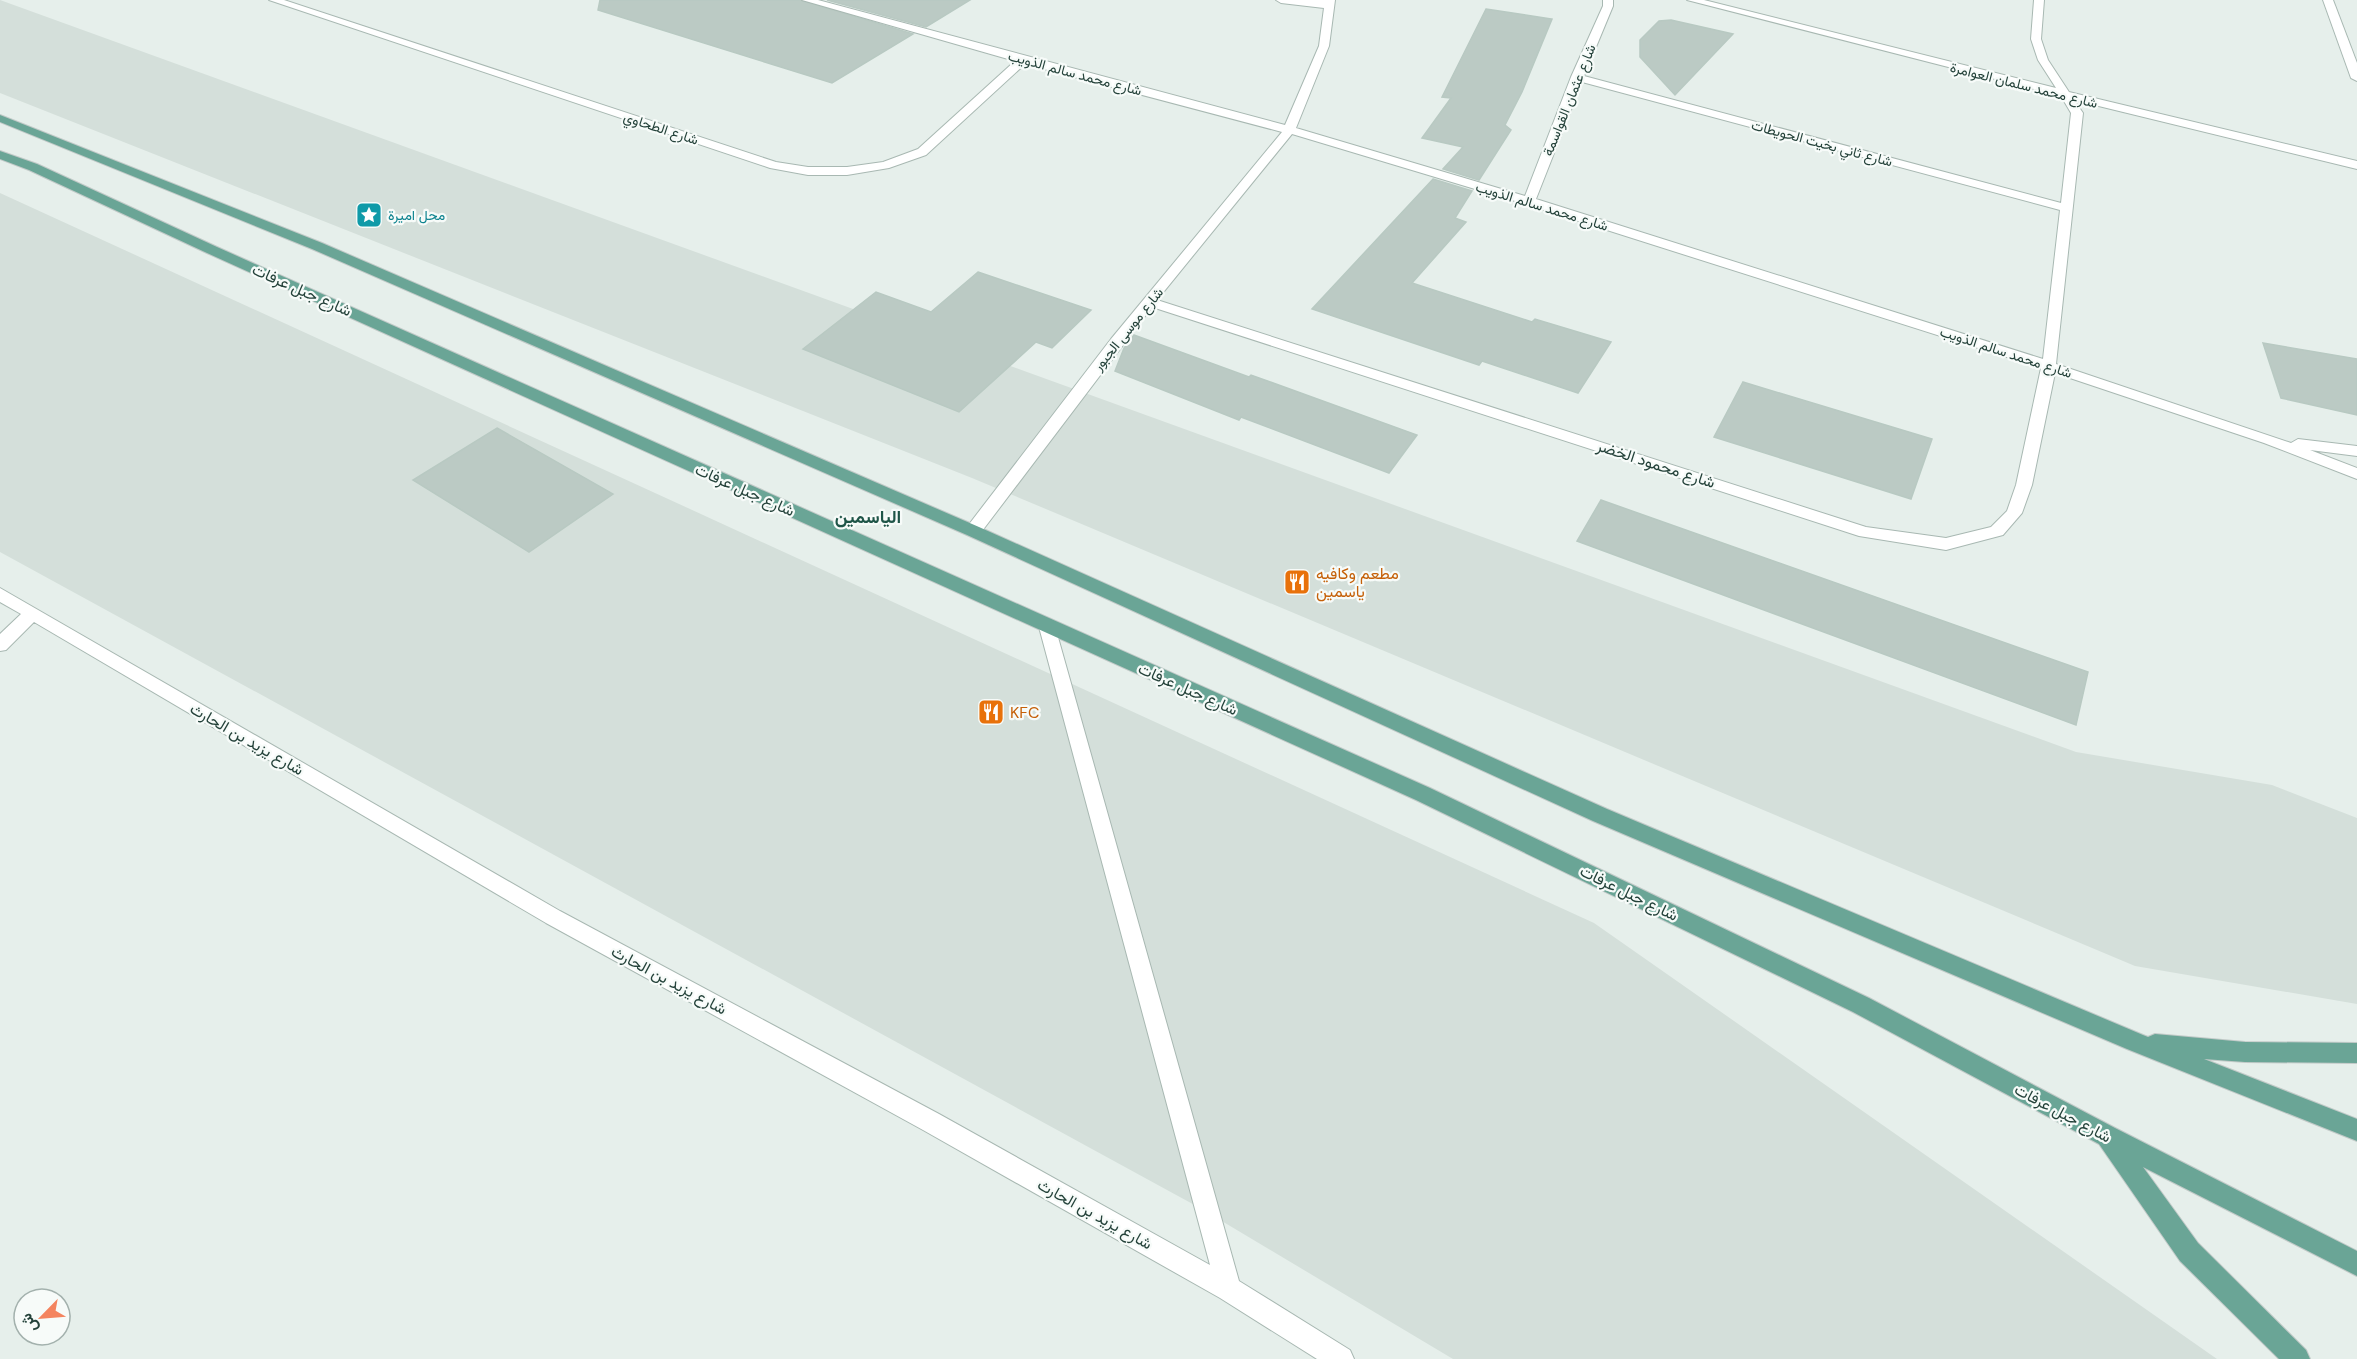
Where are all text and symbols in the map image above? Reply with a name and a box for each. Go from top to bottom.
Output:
street label: شارع عثمان القواسمة [1538,41,1602,159]
street label: شارع محمد سالم الذويب [1006,46,1144,101]
street label: شارع محمد سلمان العوامرة [1948,58,2100,114]
street label: شارع الطحاوي [620,107,701,151]
street label: شارع ثاني بخيت الحويطات [1749,116,1894,173]
street label: شارع محمد سالم الذويب [1473,177,1610,237]
place icon: محل اميرة [354,200,384,230]
place label: محل اميرة [388,206,445,224]
street label: شارع جبل عرفات [249,259,355,322]
street label: شارع موسى الجبور [1088,284,1169,376]
street label: شارع محمد سالم الذويب [1937,322,2074,384]
street label: شارع محمود الخضر [1593,435,1718,494]
street label: شارع جبل عرفات [692,459,798,522]
district label: الياسمين [835,505,901,529]
place label: مطعم وكافيه ياسمين [1316,563,1399,602]
restaurant icon: مطعم وكافيه ياسمين [1282,567,1312,597]
street label: شارع جبل عرفات [1135,658,1241,721]
restaurant icon: KFC [976,697,1006,727]
street label: شارع يزيد بن الحارث [186,698,308,781]
place label: KFC [1010,702,1039,723]
street label: شارع جبل عرفات [1576,860,1682,927]
street label: شارع يزيد بن الحارث [607,941,730,1020]
street label: شارع جبل عرفات [2011,1079,2115,1148]
street label: شارع يزيد بن الحارث [1033,1174,1156,1255]
north arrow [12,1287,72,1347]
text: ش [15,1310,42,1336]

